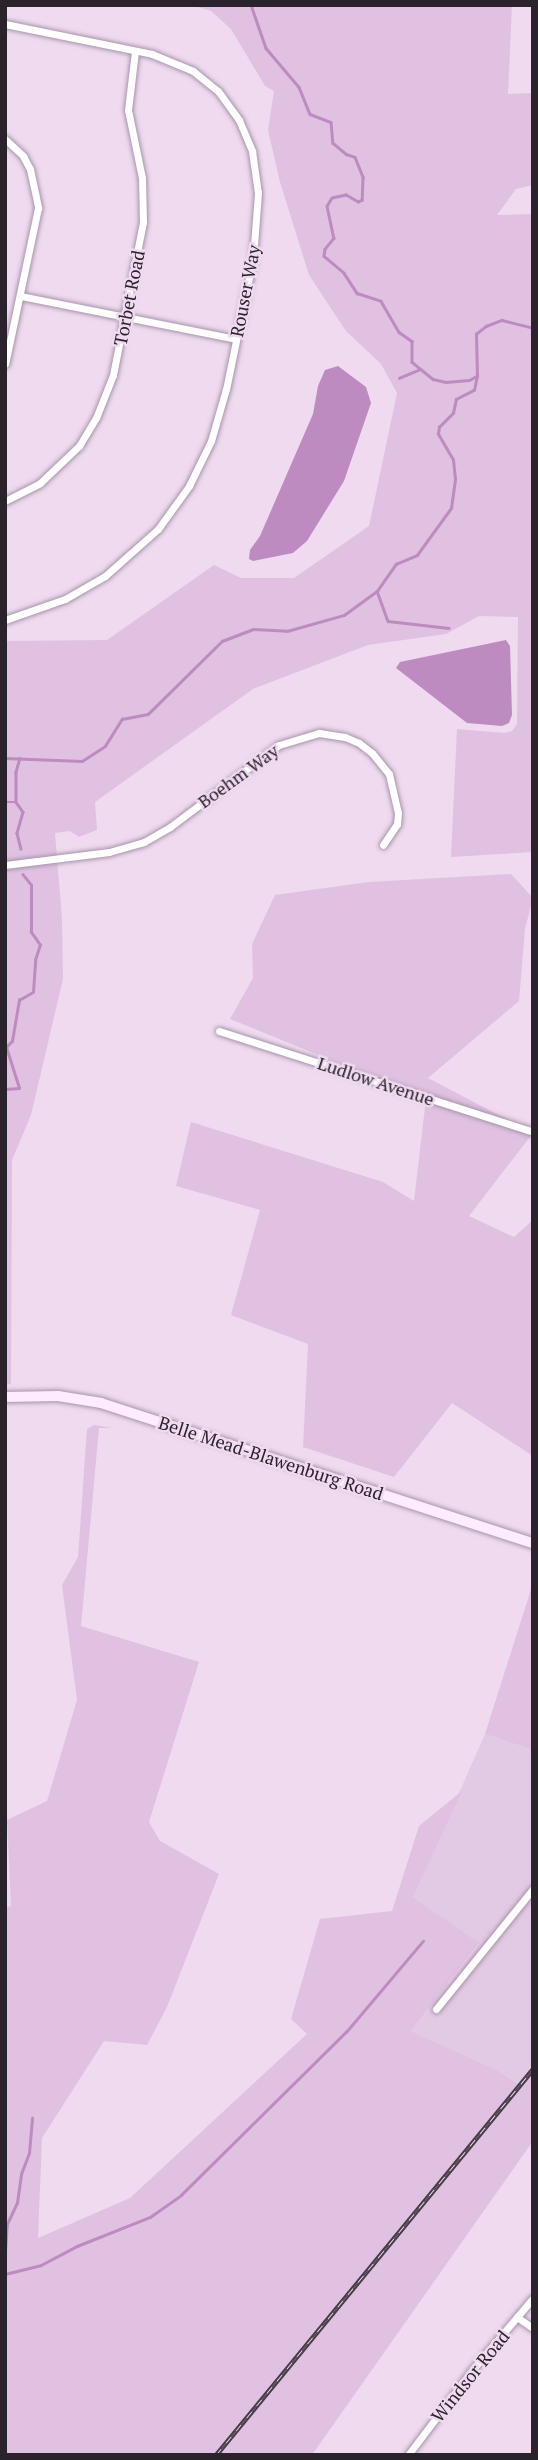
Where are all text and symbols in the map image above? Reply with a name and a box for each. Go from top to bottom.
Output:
street label: Rouser Way [225,243,265,339]
street label: Torbet Road [109,248,149,348]
street label: Boehm Way [193,740,283,812]
street label: Ludlow Avenue [315,1052,437,1110]
street label: Belle Mead-Blawenburg Road [156,1411,386,1505]
street label: Windsor Road [426,2326,514,2426]

